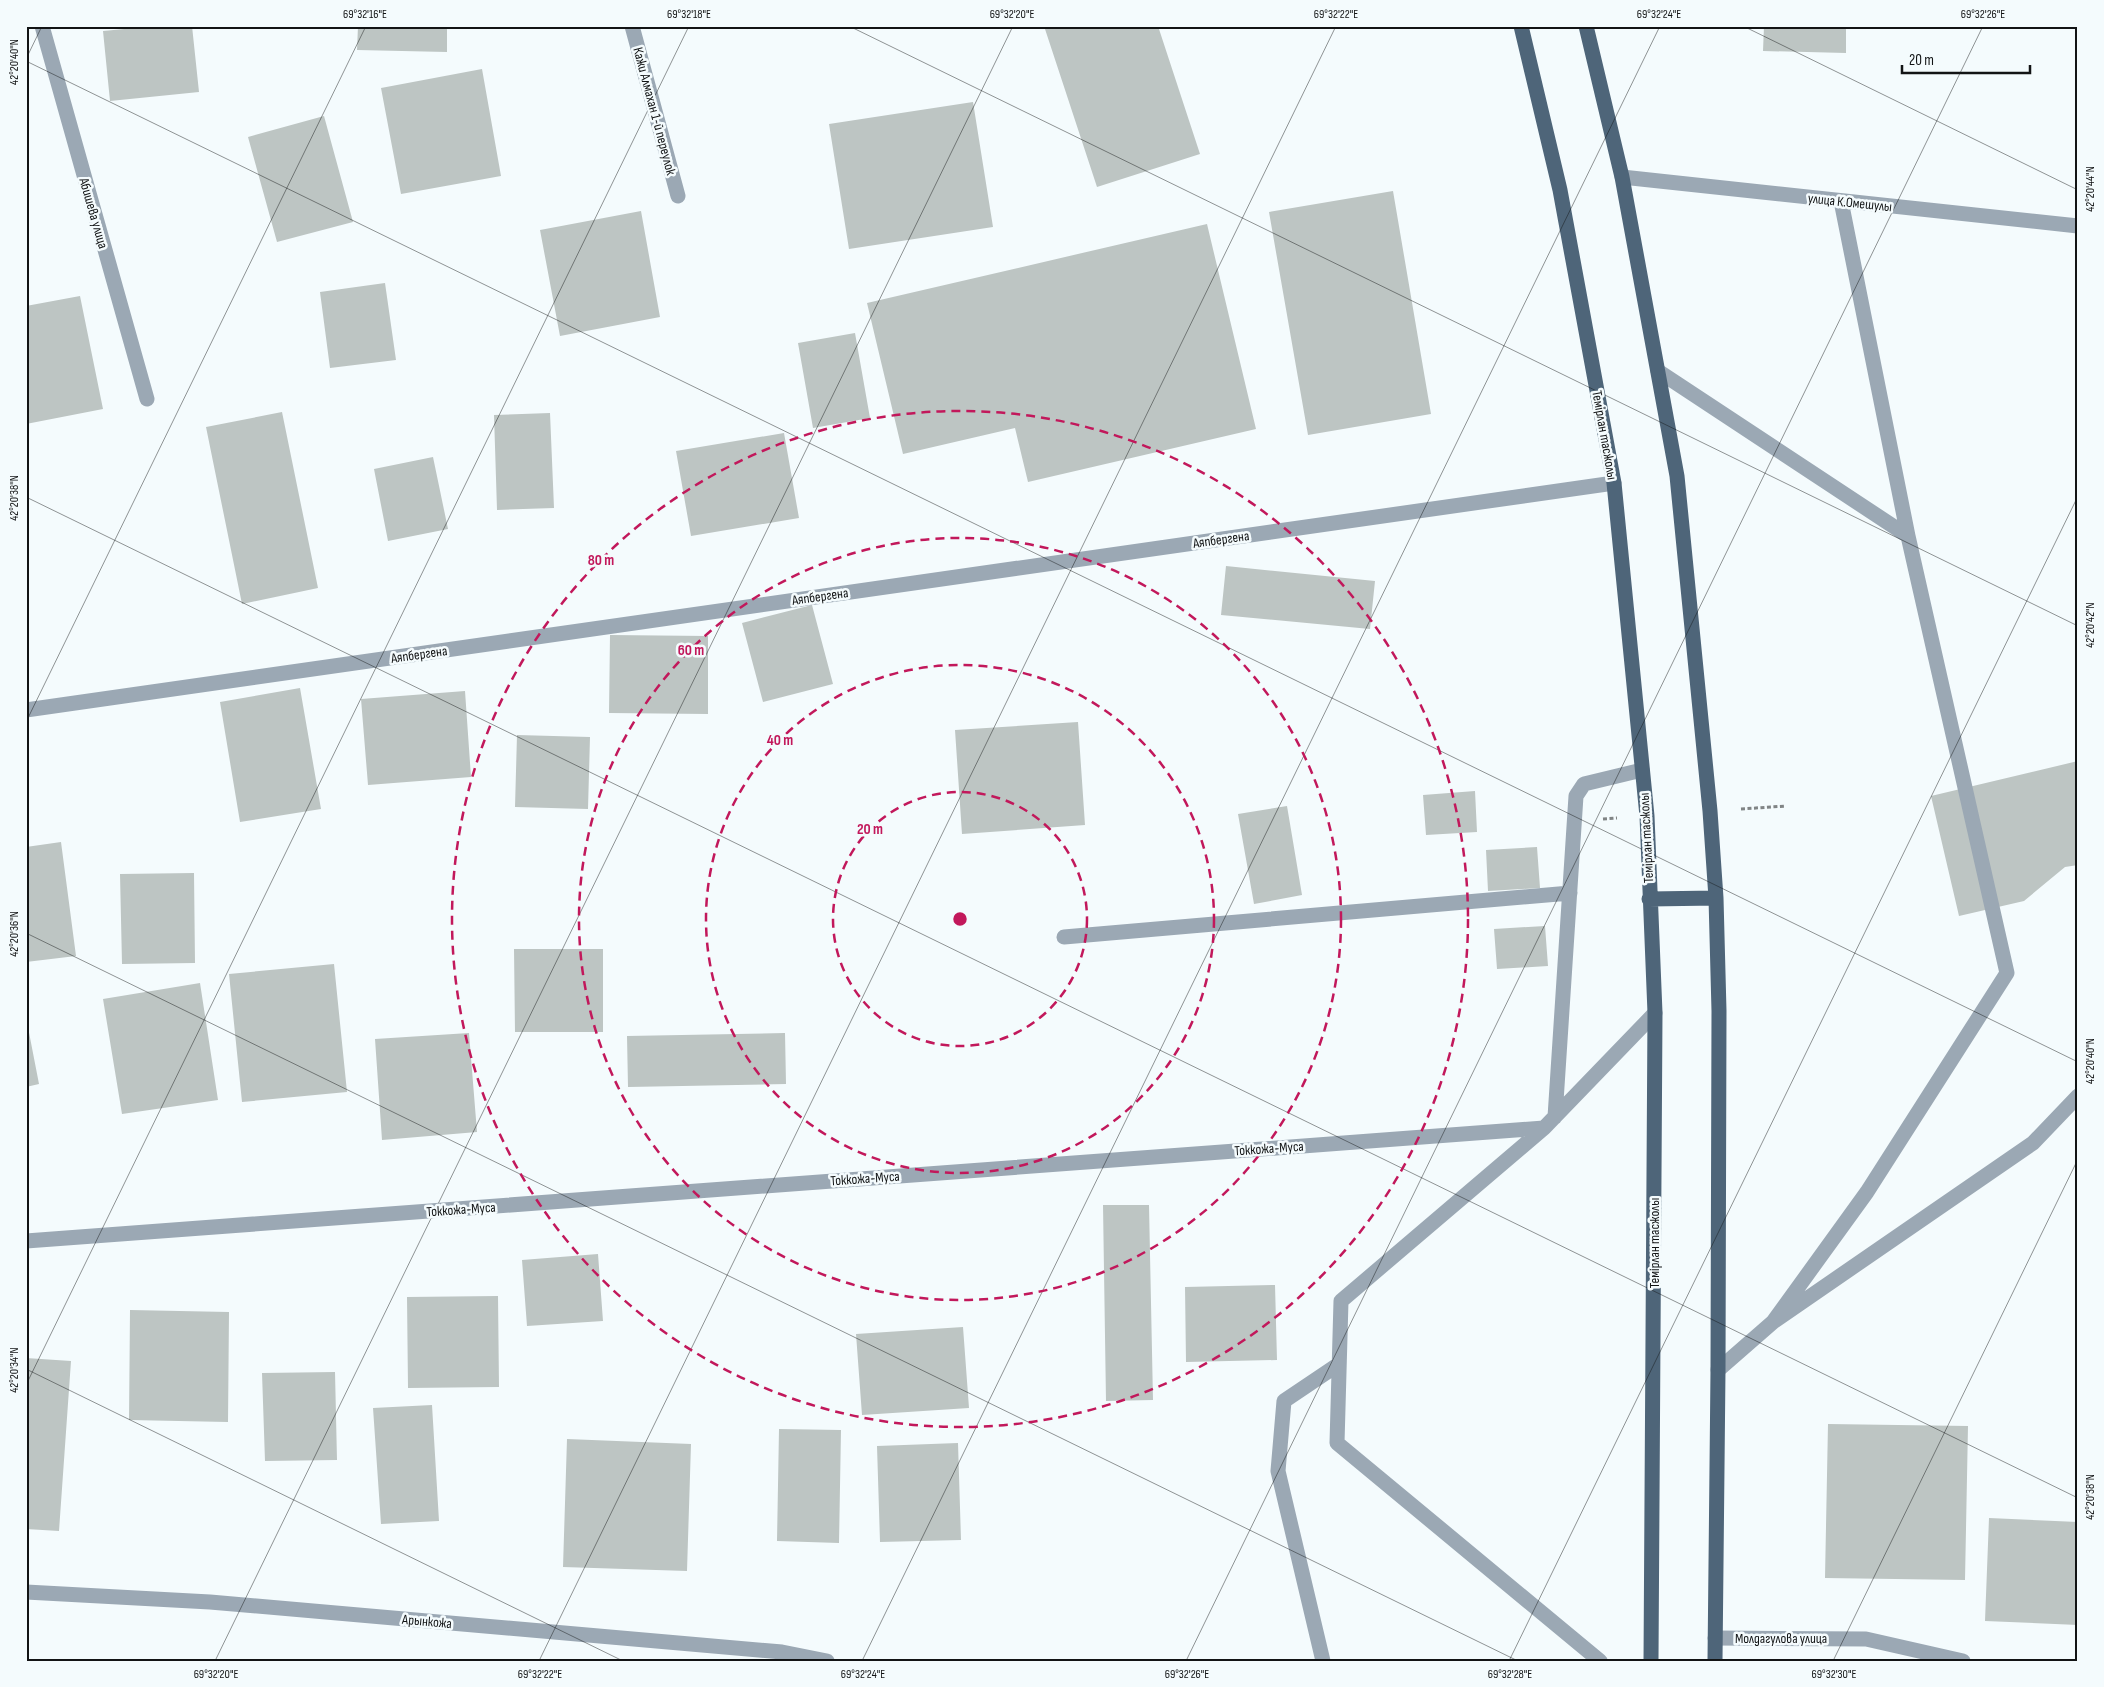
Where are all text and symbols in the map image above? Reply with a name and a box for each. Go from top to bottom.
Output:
text: 69°32'16"E [343,7,387,22]
text: 69°32'18"E [667,7,711,22]
text: 69°32'20"E [990,7,1034,22]
text: 69°32'22"E [1314,7,1358,22]
text: 69°32'24"E [1637,7,1681,22]
text: 69°32'26"E [1961,7,2005,22]
text: 42°20'40"N [7,39,22,85]
scale bar [1902,42,2029,74]
street label: Кажи Алмахан 1-й переулок [629,45,680,178]
text: 20 m [1909,51,1934,70]
text: 42°20'44"N [2083,166,2098,212]
street label: Абишева улица [75,175,112,250]
street label: улица К.Омешулы [1807,190,1893,215]
street label: Темірлан тасжолы [1588,389,1621,481]
text: 42°20'38"N [7,475,22,521]
street label: Аяпбергена [1191,527,1250,552]
text: 80 m [588,551,614,570]
street label: Аяпбергена [790,584,849,609]
text: 42°20'42"N [2083,602,2098,648]
text: 60 m [678,641,704,660]
street label: Аяпбергена [389,642,448,667]
text: 40 m [767,731,793,750]
street label: Темірлан тасжолы [1636,792,1657,884]
text: 20 m [857,820,883,839]
centre of rings [951,910,969,928]
text: 42°20'36"N [7,911,22,957]
text: 42°20'40"N [2083,1038,2098,1084]
street label: Токкожа-Муса [1234,1138,1304,1159]
street label: Токкожа-Муса [830,1168,900,1189]
street label: Темірлан тасжолы [1646,1198,1663,1288]
street label: Токкожа-Муса [426,1199,496,1220]
text: 42°20'34"N [7,1347,22,1393]
text: 42°20'38"N [2083,1474,2098,1520]
street label: Арынкожа [400,1611,452,1632]
street label: Молдагулова улица [1735,1630,1827,1647]
text: 69°32'20"E [194,1667,238,1682]
text: 69°32'22"E [518,1667,562,1682]
text: 69°32'24"E [841,1667,885,1682]
text: 69°32'26"E [1165,1667,1209,1682]
text: 69°32'28"E [1488,1667,1532,1682]
text: 69°32'30"E [1812,1667,1856,1682]

